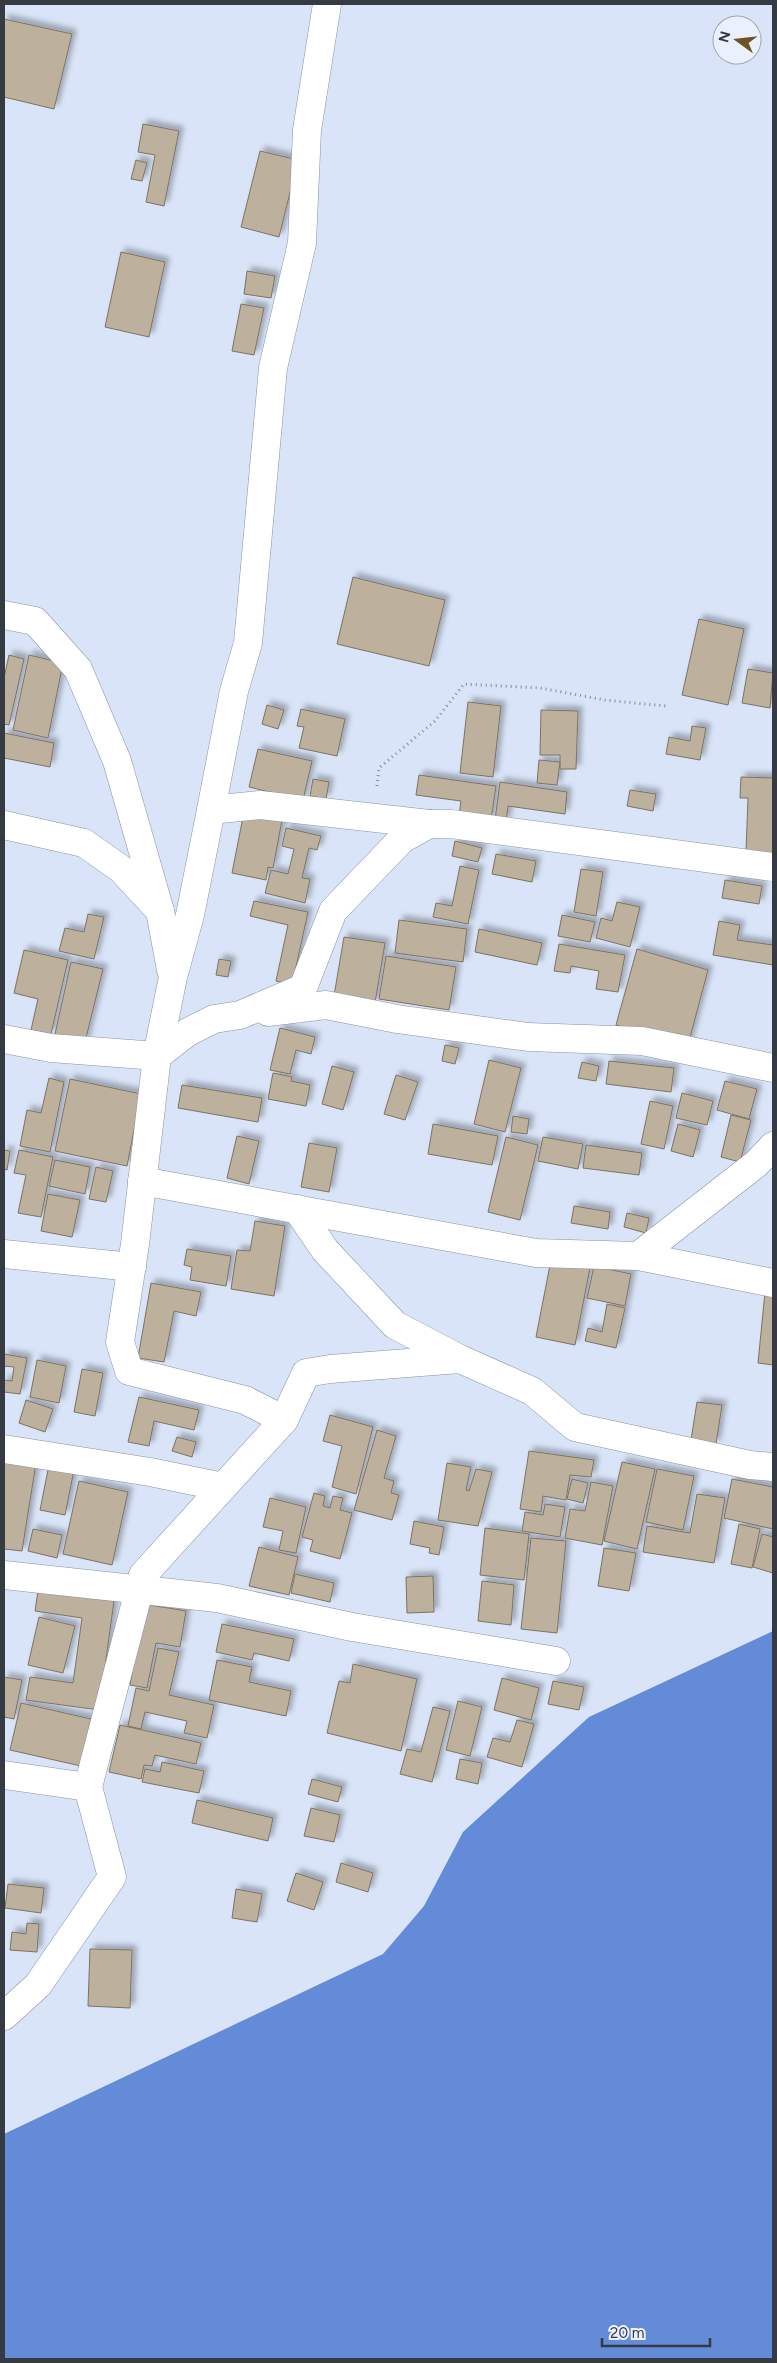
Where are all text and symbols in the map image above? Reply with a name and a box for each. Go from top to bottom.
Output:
north arrow [712,15,762,65]
text: N [715,29,735,44]
scale bar [602,2316,710,2348]
text: 20 m [610,2324,644,2342]

